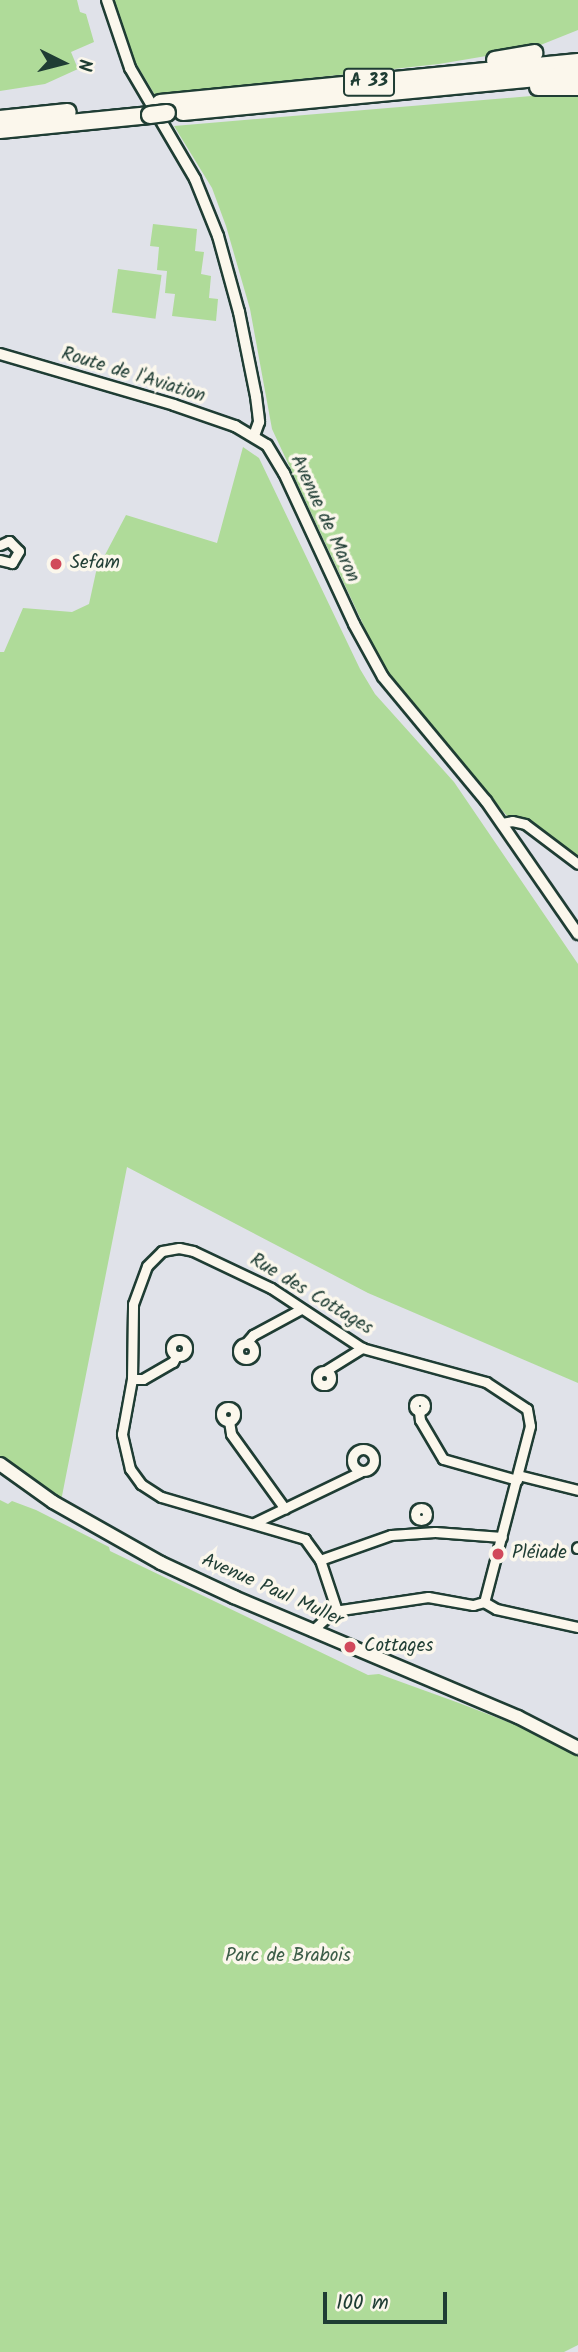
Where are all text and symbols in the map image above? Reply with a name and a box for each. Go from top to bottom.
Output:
north arrow [28,28,98,98]
text: N [68,58,99,73]
road number: A 33 [343,68,395,96]
street label: Route de l'Aviation [58,343,208,409]
street label: Avenue de Maron [284,452,364,586]
place label: Sefam [70,553,120,575]
marker: Sefam [48,556,64,572]
street label: Rue des Cottages [245,1249,377,1341]
place label: Pléiade [512,1543,567,1565]
marker: Pléiade [490,1546,506,1562]
street label: Avenue Paul Muller [198,1550,346,1632]
place label: Cottages [364,1636,433,1658]
marker: Cottages [342,1639,358,1655]
park label: Parc de Brabois [225,1946,351,1968]
scale bar [326,2278,450,2322]
text: 100 m [336,2287,389,2320]

